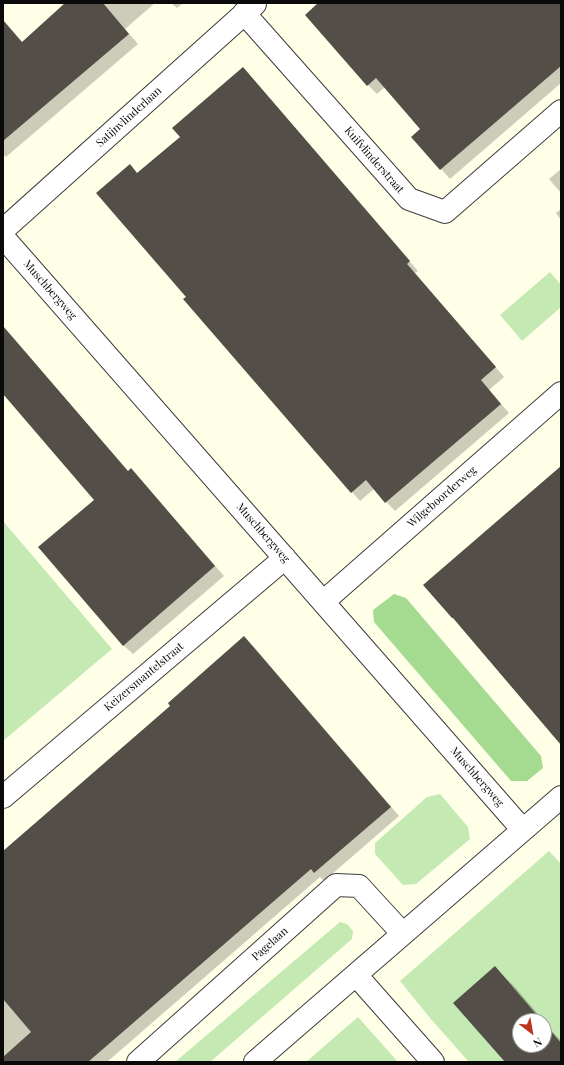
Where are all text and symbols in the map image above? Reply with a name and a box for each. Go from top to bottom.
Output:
street label: Satijnvlinderlaan [94,84,164,150]
street label: Kuifvlinderstraat [341,124,407,196]
street label: Muschbergweg [21,257,79,323]
street label: Wilgeboorderweg [405,464,479,530]
street label: Muschbergweg [234,500,292,566]
street label: Keizersmantelstraat [102,640,186,714]
street label: Muschbergweg [448,744,506,810]
street label: Pagelaan [249,924,291,964]
north arrow [512,1013,552,1053]
text: N [531,1034,545,1051]

